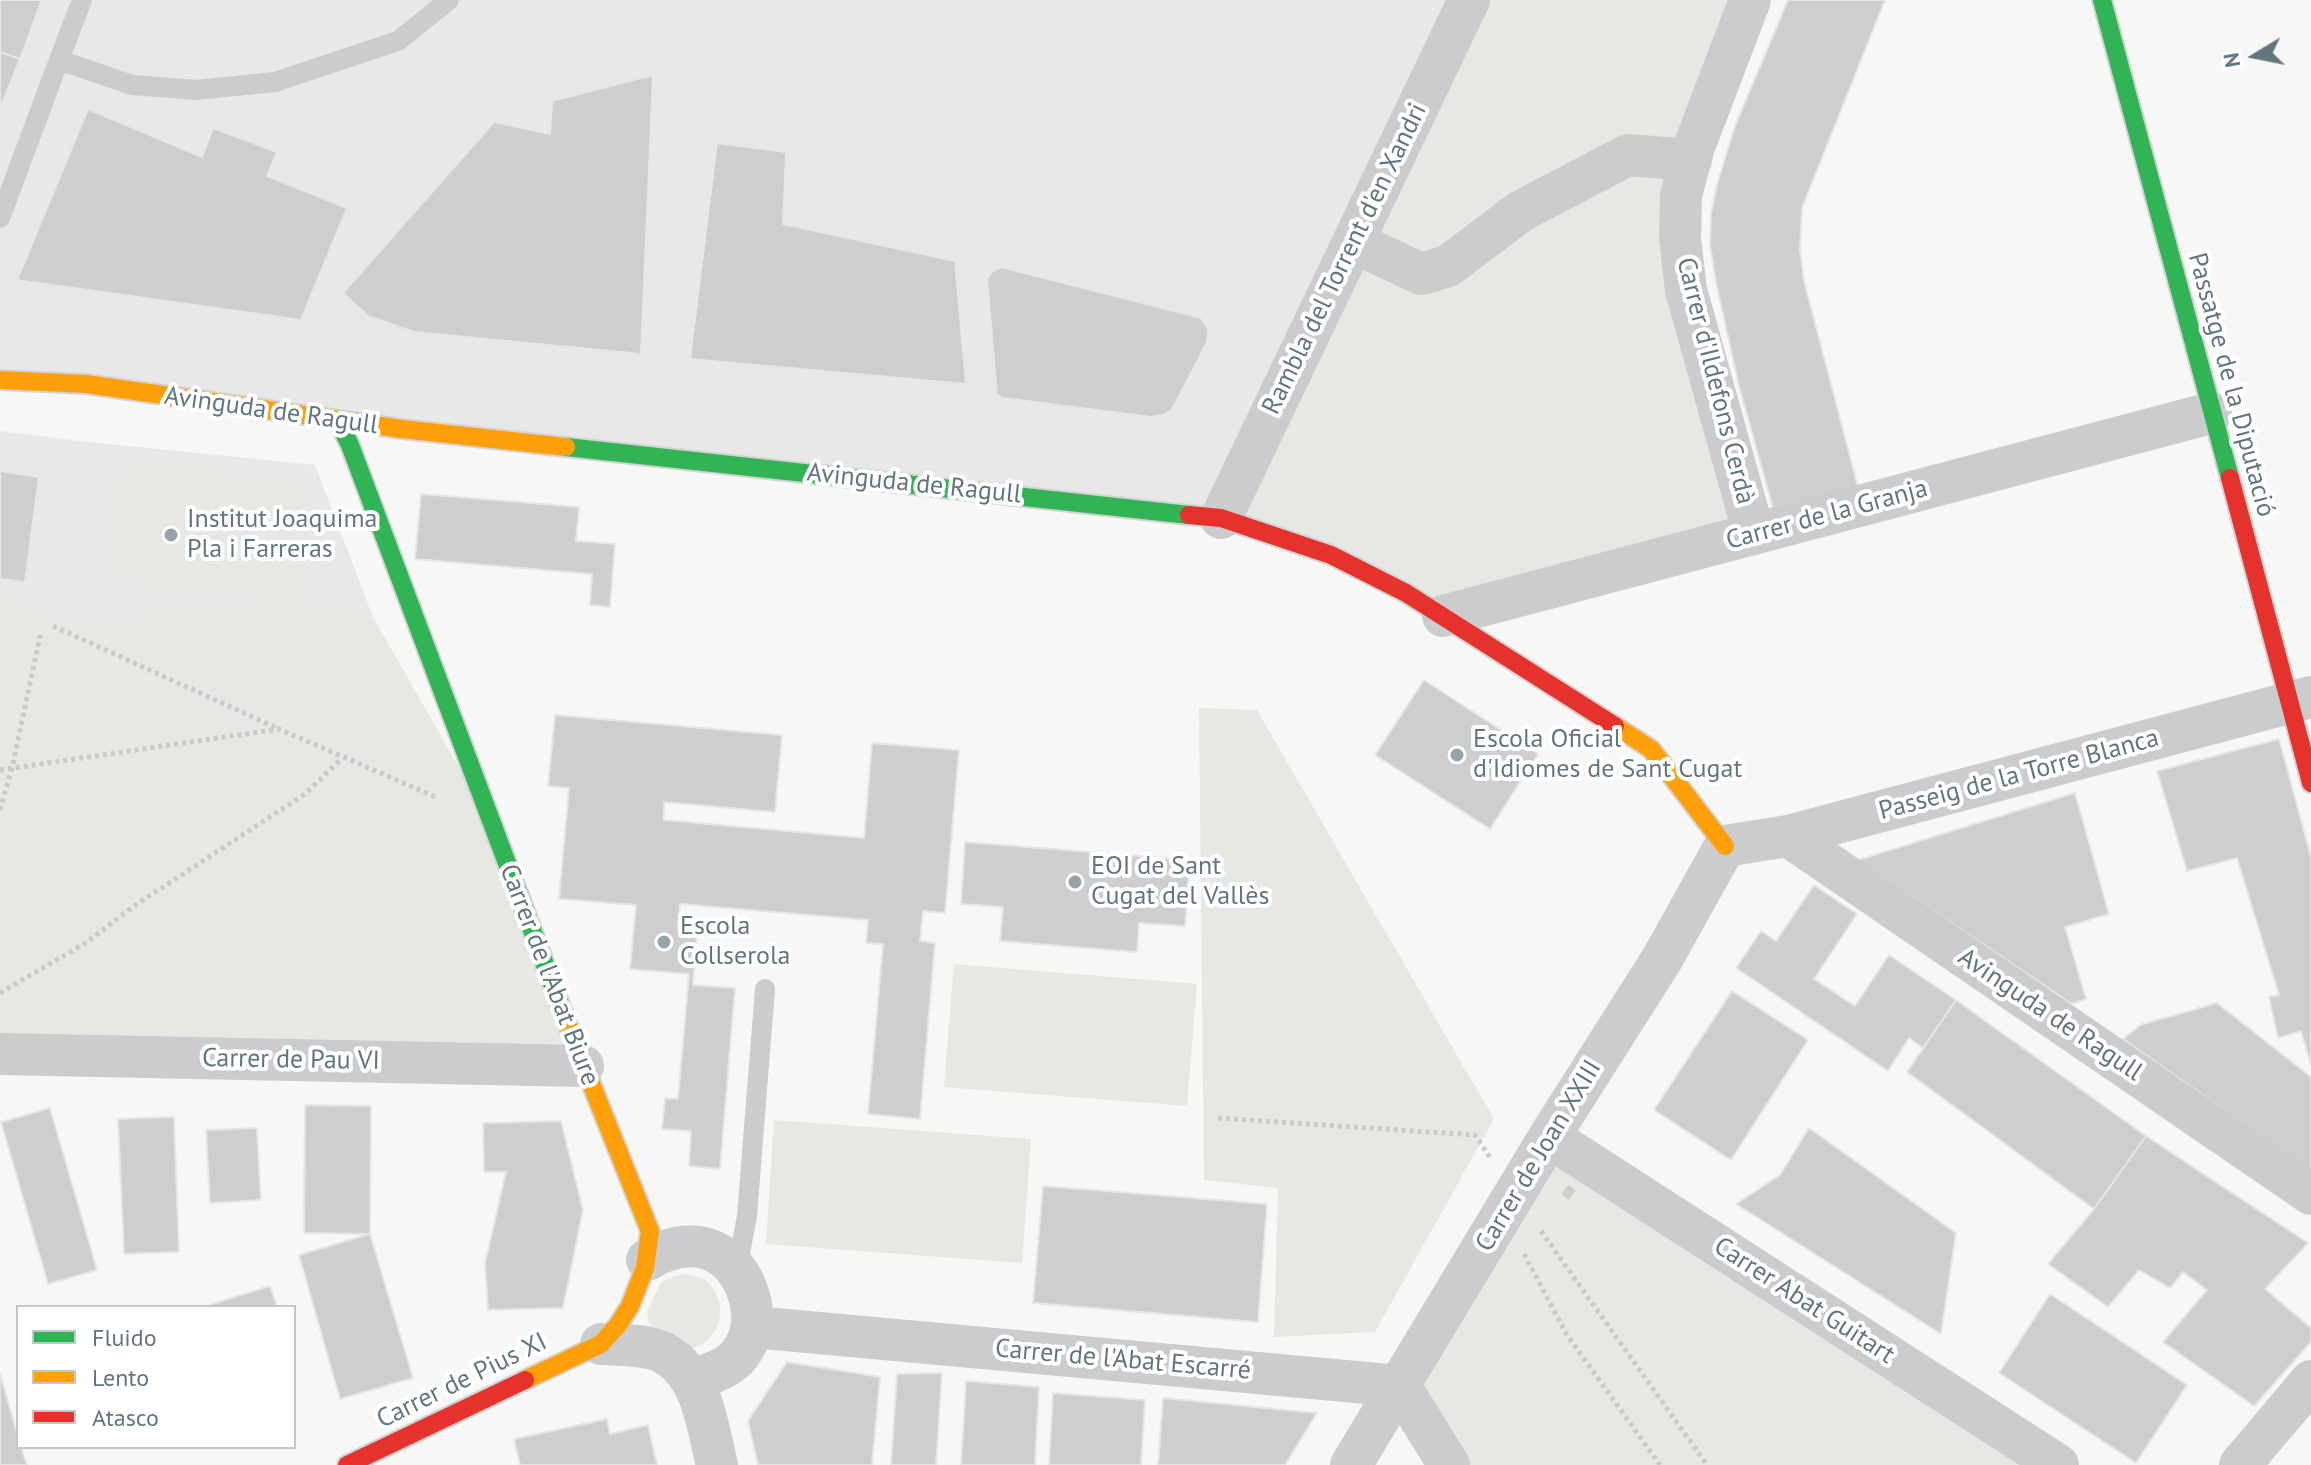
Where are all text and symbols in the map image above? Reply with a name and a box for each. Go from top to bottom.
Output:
north arrow [2215,16,2295,96]
text: N [2216,51,2246,70]
street label: Rambla del Torrent d'en Xandri [1256,98,1434,420]
street label: Passatge de la Diputació [2181,250,2281,520]
street label: Carrer d'Ildefons Cerdà [1669,255,1761,507]
street label: Avinguda de Ragull [162,381,380,441]
street label: Avinguda de Ragull [805,457,1023,511]
street label: Carrer de la Granja [1723,473,1931,557]
place label: Institut Joaquima Pla i Farreras [187,504,377,566]
marker: Institut Joaquima Pla i Farreras [162,526,180,544]
street label: Passeig de la Torre Blanca [1876,723,2162,827]
place label: Escola Oficial d'Idiomes de Sant Cugat [1473,724,1742,786]
marker: Escola Oficial d'Idiomes de Sant Cugat [1448,746,1466,764]
place label: EOI de Sant Cugat del Vallès [1091,851,1269,912]
street label: Carrer de l'Abat Biure [492,860,606,1090]
marker: EOI de Sant Cugat del Vallès [1066,873,1084,891]
place label: Escola Collserola [680,911,790,972]
marker: Escola Collserola [655,933,673,951]
street label: Avinguda de Ragull [1952,942,2148,1088]
street label: Carrer de Pau VI [202,1043,380,1077]
street label: Carrer de Joan XXIII [1470,1055,1608,1257]
street label: Carrer Abat Guitart [1708,1231,1900,1371]
legend [16,1305,296,1449]
text: Fluido [92,1322,157,1353]
street label: Carrer de Pius XI [372,1326,552,1436]
street label: Carrer de l'Abat Escarré [994,1333,1252,1387]
text: Lento [92,1362,149,1393]
text: Atasco [92,1402,159,1433]

